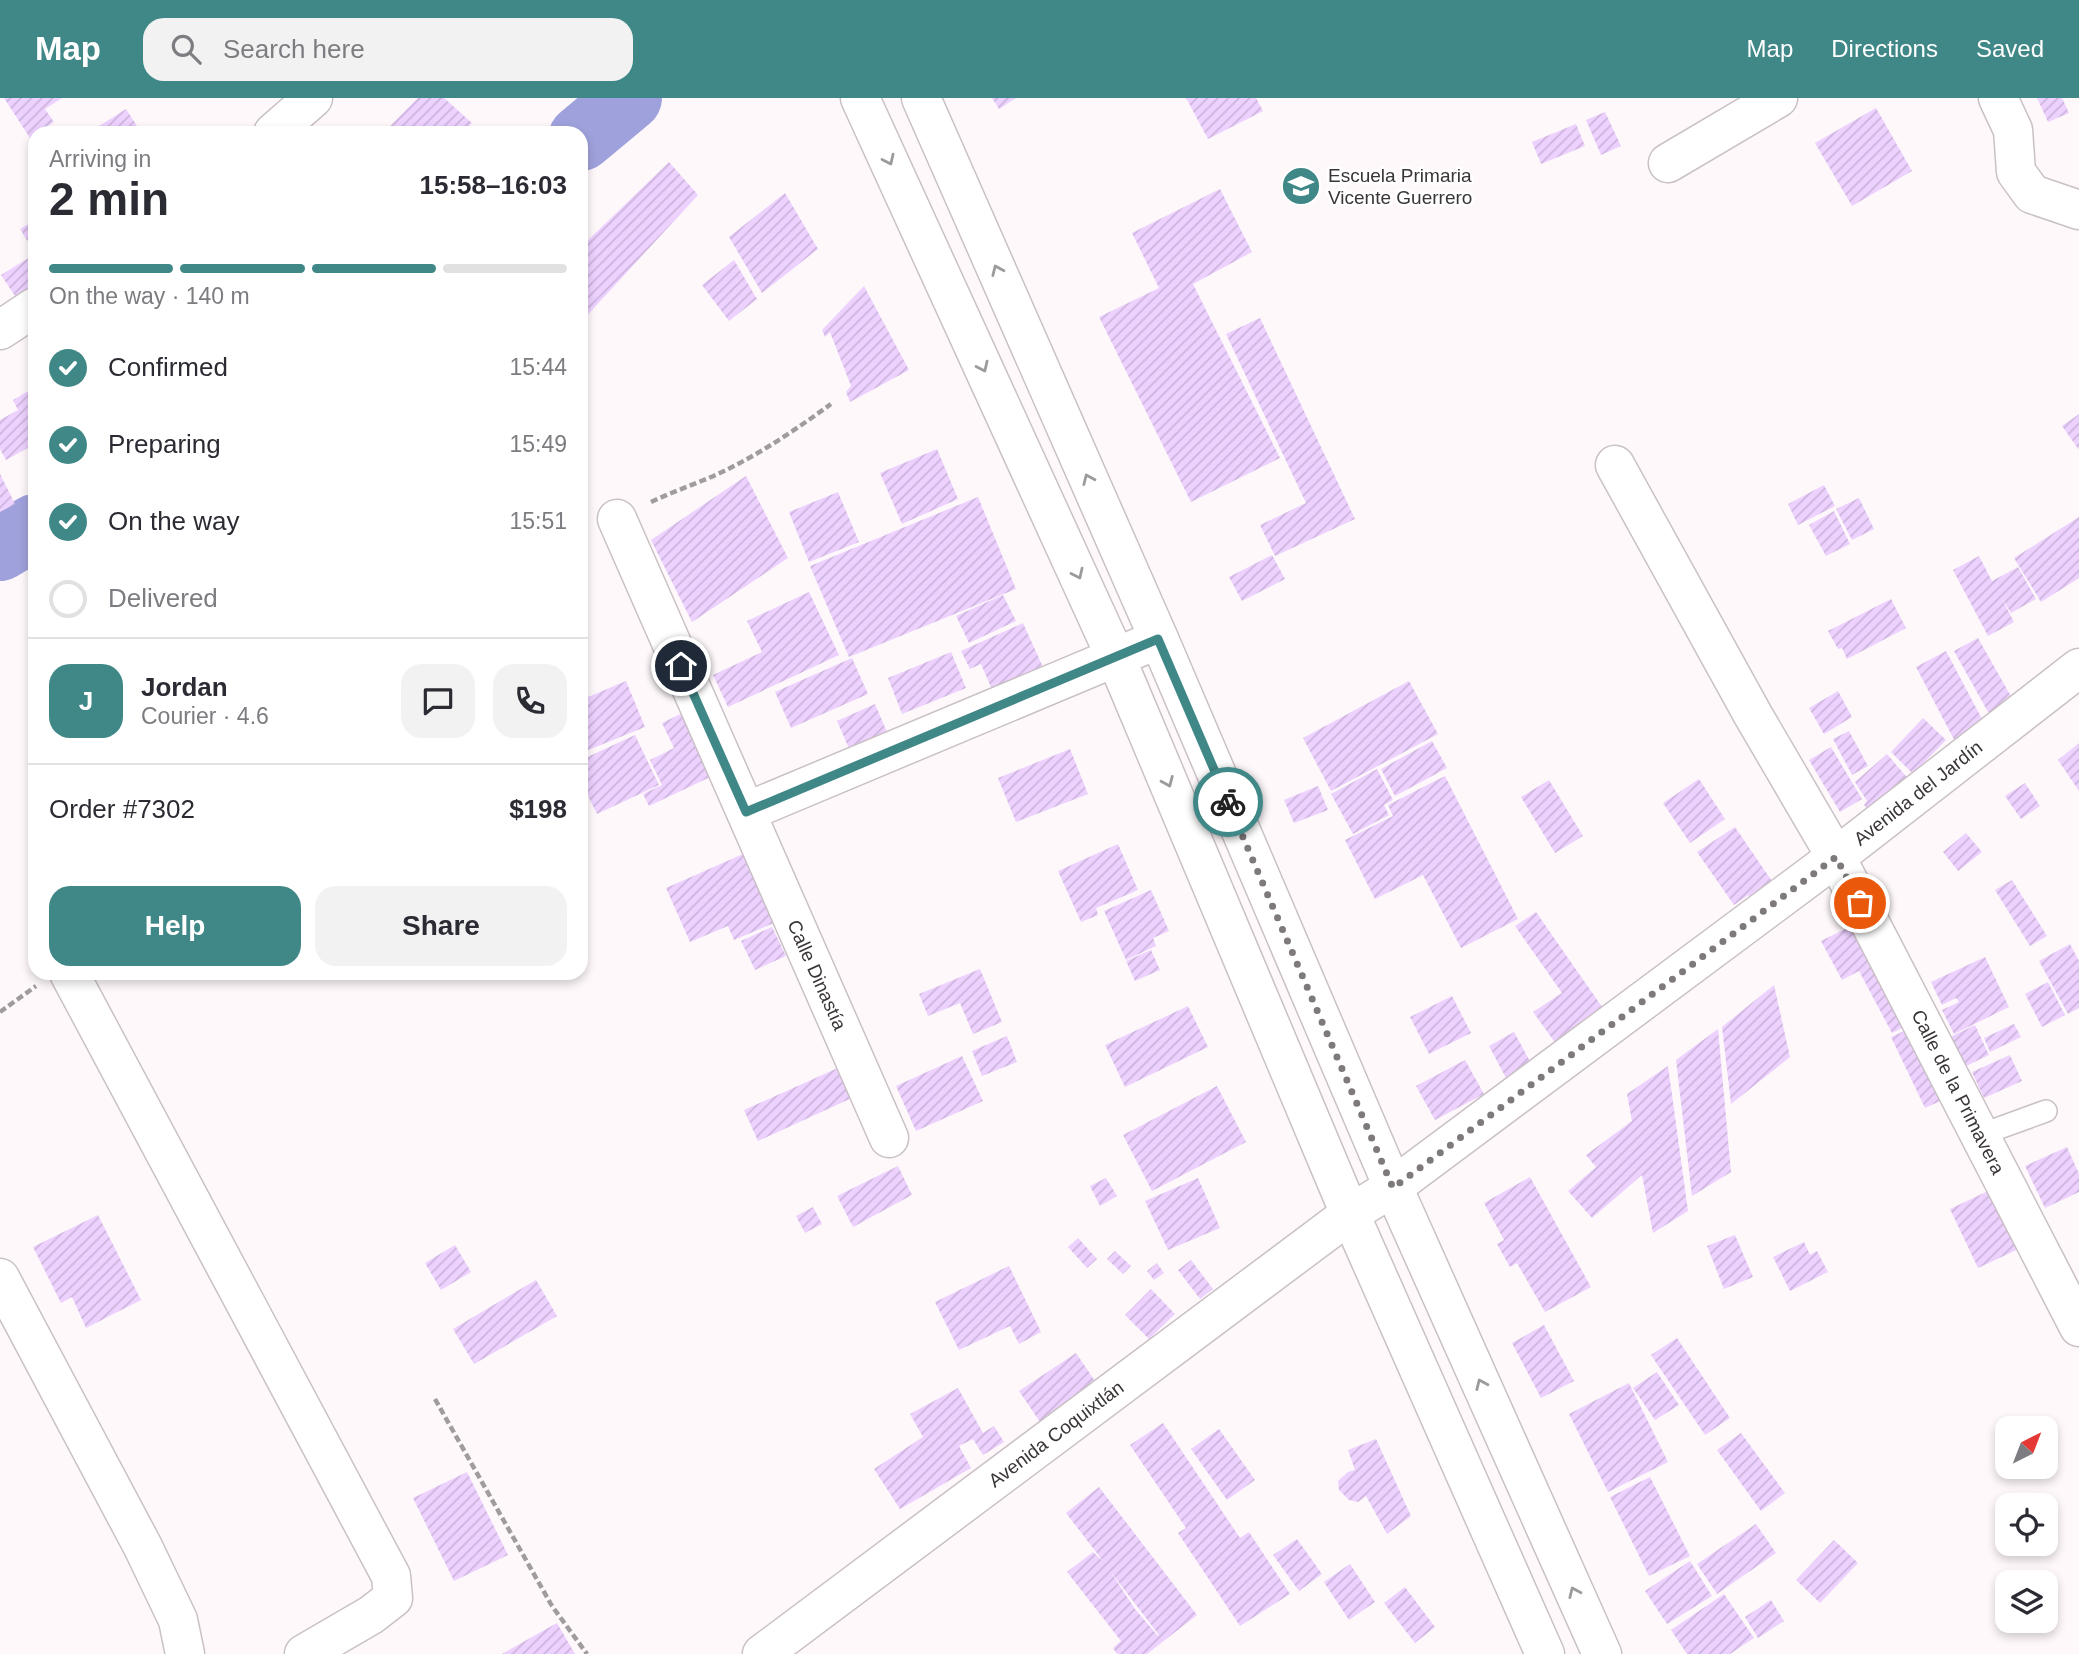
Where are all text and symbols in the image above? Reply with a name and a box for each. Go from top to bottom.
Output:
search box [143,18,633,81]
text: Map [35,30,101,67]
icon: search [167,30,205,68]
text: Search here [223,34,365,64]
text: Map [1747,35,1793,62]
text: Directions [1831,35,1938,62]
text: Saved [1976,35,2044,62]
text: Arriving in [49,146,151,172]
one-way arrow [880,153,894,165]
school or university icon: Escuela Primaria Vicente Guerrero [1280,165,1322,207]
place label: Escuela Primaria Vicente Guerrero [1328,165,1472,208]
text: 15:58–16:03 [420,170,567,200]
text: 2 min [49,173,169,225]
one-way arrow [991,265,1005,278]
text: On the way · 140 m [49,283,250,309]
icon: check [49,349,87,387]
text: Confirmed [108,352,228,382]
text: 15:44 [509,354,567,380]
one-way arrow [975,360,989,372]
icon: check [49,426,87,464]
text: Preparing [108,429,221,459]
text: 15:49 [509,431,567,457]
one-way arrow [1082,474,1096,486]
icon: check [49,503,87,541]
text: On the way [108,506,240,536]
text: 15:51 [509,508,567,534]
one-way arrow [1070,567,1084,579]
text: Delivered [108,583,218,613]
pin [651,636,711,696]
icon: home [662,647,700,685]
button: chat [401,664,475,738]
button: phone [493,664,567,738]
text: Jordan [141,672,228,702]
text: J [79,686,93,716]
text: Courier · 4.6 [141,703,269,729]
street label: Avenida del Jardín [1850,736,1986,850]
courier [1193,767,1263,837]
one-way arrow [1160,776,1174,788]
icon: bike [1209,783,1247,821]
text: Order #7302 [49,794,195,824]
text: $198 [509,794,567,824]
pin [1830,873,1890,933]
icon: bag [1841,884,1879,922]
button: Help [49,886,301,966]
button: Share [315,886,567,966]
street label: Calle Dinastía [783,917,851,1034]
street label: Calle de la Primavera [1907,1006,2009,1178]
street label: Avenida Coquixtlán [984,1376,1128,1492]
one-way arrow [1475,1379,1489,1391]
north arrow [1995,1416,2058,1479]
map controls [1995,1416,2058,1633]
button: locate [1995,1493,2058,1556]
button: layers [1995,1570,2058,1633]
one-way arrow [1568,1587,1582,1599]

